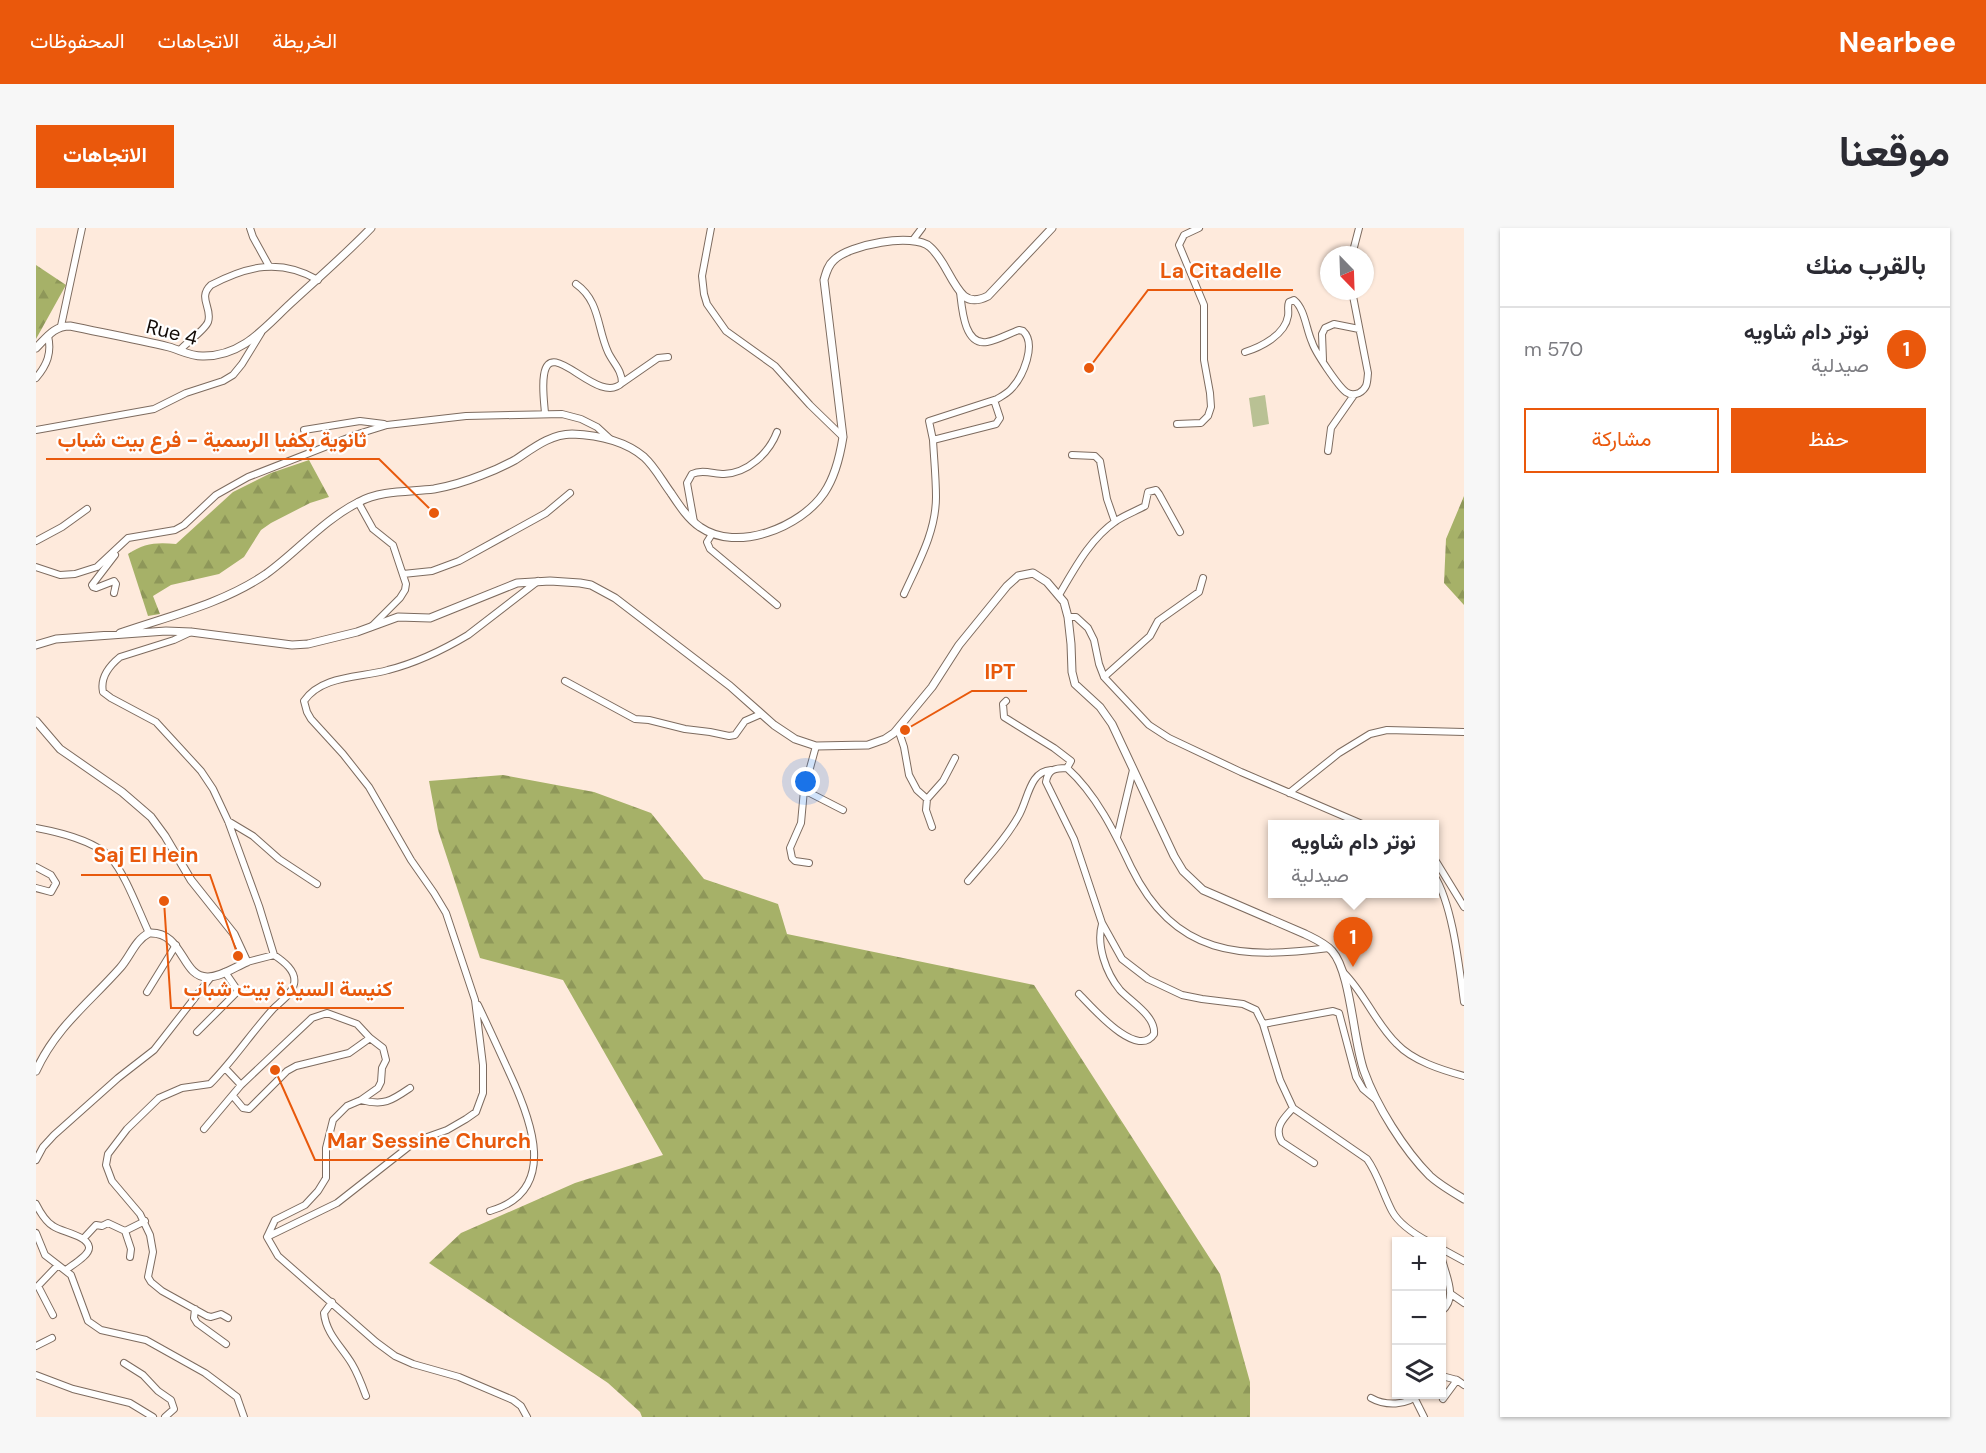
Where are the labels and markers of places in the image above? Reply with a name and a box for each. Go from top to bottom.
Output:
callout: La Citadelle [1148,251,1293,290]
callout: ثانوية بكفيا الرسمية - فرع بيت شباب [46,420,379,459]
callout: IPT [972,652,1027,691]
callout: Saj El Hein [81,836,210,875]
pin: 1 [1334,918,1372,967]
callout: كنيسة السيدة بيت شباب [171,969,404,1008]
callout: Mar Sessine Church [315,1121,543,1160]

